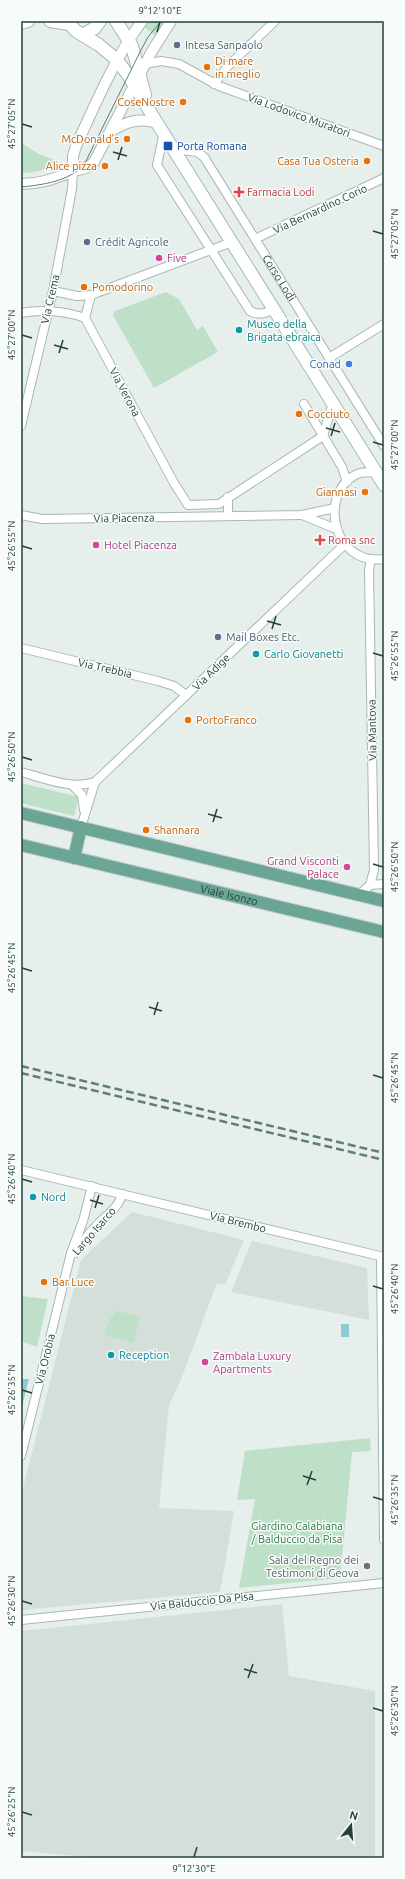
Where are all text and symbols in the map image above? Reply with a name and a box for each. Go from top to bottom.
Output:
text: 9°12'10"E [138,5,182,16]
place label: Intesa Sanpaolo [185,39,263,51]
marker: Intesa Sanpaolo [172,40,182,50]
place label: Di mare in meglio [215,55,260,80]
marker: Di mare in meglio [202,62,212,72]
street label: Via Lodovico Muratori [246,91,352,139]
place label: CoseNostre [117,96,175,108]
marker: CoseNostre [178,97,188,107]
text: 45°27'05"N [6,99,17,149]
place label: McDonald's [61,133,119,145]
marker: McDonald's [122,134,132,144]
marker: Porta Romana [162,140,174,152]
place label: Porta Romana [177,140,247,152]
place label: Casa Tua Osteria [277,155,359,167]
marker: Casa Tua Osteria [362,156,372,166]
place label: Alice pizza [46,160,97,172]
marker: Alice pizza [100,161,110,171]
street label: Via Bernardino Corio [271,182,369,236]
place label: Farmacia Lodi [247,186,314,198]
marker: Farmacia Lodi [234,187,244,197]
text: 45°27'05"N [389,209,400,259]
place label: Crédit Agricole [95,236,169,248]
marker: Crédit Agricole [82,237,92,247]
place label: Five [167,252,187,264]
street label: Corso Lodi [260,252,298,303]
marker: Five [154,253,164,263]
street label: Via Crema [38,273,62,325]
place label: Pomodorino [92,281,153,293]
marker: Pomodorino [79,282,89,292]
text: 45°27'00"N [6,310,17,360]
place label: Museo della Brigata ebraica [247,318,321,343]
marker: Museo della Brigata ebraica [234,325,244,335]
place label: Conad [309,358,341,370]
marker: Conad [344,359,354,369]
street label: Via Verona [107,366,143,418]
place label: Cocciuto [307,408,350,420]
marker: Cocciuto [294,409,304,419]
text: 45°27'00"N [389,420,400,470]
place label: Giannasi [316,486,357,498]
marker: Giannasi [360,487,370,497]
street label: Via Piacenza [93,511,155,525]
text: 45°26'55"N [6,521,17,571]
place label: Roma snc [328,534,375,546]
marker: Roma snc [315,535,325,545]
place label: Hotel Piacenza [104,539,177,551]
marker: Hotel Piacenza [91,540,101,550]
place label: Mail Boxes Etc. [226,631,300,643]
text: 45°26'55"N [389,631,400,681]
marker: Mail Boxes Etc. [213,632,223,642]
place label: Carlo Giovanetti [264,648,343,660]
marker: Carlo Giovanetti [251,649,261,659]
street label: Via Adige [190,651,232,693]
street label: Via Trebbia [77,656,133,680]
street label: Via Mantova [365,699,379,761]
place label: PortoFranco [196,714,257,726]
marker: PortoFranco [183,715,193,725]
text: 45°26'50"N [6,732,17,782]
place label: Shannara [154,824,200,836]
marker: Shannara [141,825,151,835]
text: 45°26'50"N [389,842,400,892]
place label: Grand Visconti Palace [267,855,339,880]
marker: Grand Visconti Palace [342,862,352,872]
street label: Viale Isonzo [199,882,259,908]
text: 45°26'45"N [6,943,17,993]
text: 45°26'45"N [389,1053,400,1103]
text: 45°26'40"N [6,1154,17,1204]
place label: Nord [41,1191,66,1203]
marker: Nord [28,1192,38,1202]
street label: Largo Isarco [70,1205,118,1257]
street label: Via Brembo [209,1209,267,1235]
text: 45°26'40"N [389,1264,400,1314]
place label: Bar Luce [52,1276,94,1288]
marker: Bar Luce [39,1277,49,1287]
street label: Via Orobia [33,1332,57,1386]
place label: Reception [119,1349,169,1361]
marker: Reception [106,1350,116,1360]
place label: Zambala Luxury Apartments [213,1350,292,1375]
marker: Zambala Luxury Apartments [200,1357,210,1367]
text: 45°26'35"N [6,1365,17,1415]
text: 45°26'35"N [389,1475,400,1525]
park label: Giardino Calabiana / Balduccio da Pisa [251,1520,343,1545]
place label: Sala del Regno dei Testimoni di Geova [266,1554,359,1579]
marker: Sala del Regno dei Testimoni di Geova [362,1561,372,1571]
text: 45°26'30"N [6,1576,17,1626]
street label: Via Balduccio Da Pisa [150,1590,254,1612]
text: 45°26'30"N [389,1686,400,1736]
text: 45°26'25"N [6,1787,17,1837]
north arrow [331,1805,371,1845]
text: N [348,1808,360,1822]
text: 9°12'30"E [172,1863,216,1874]

